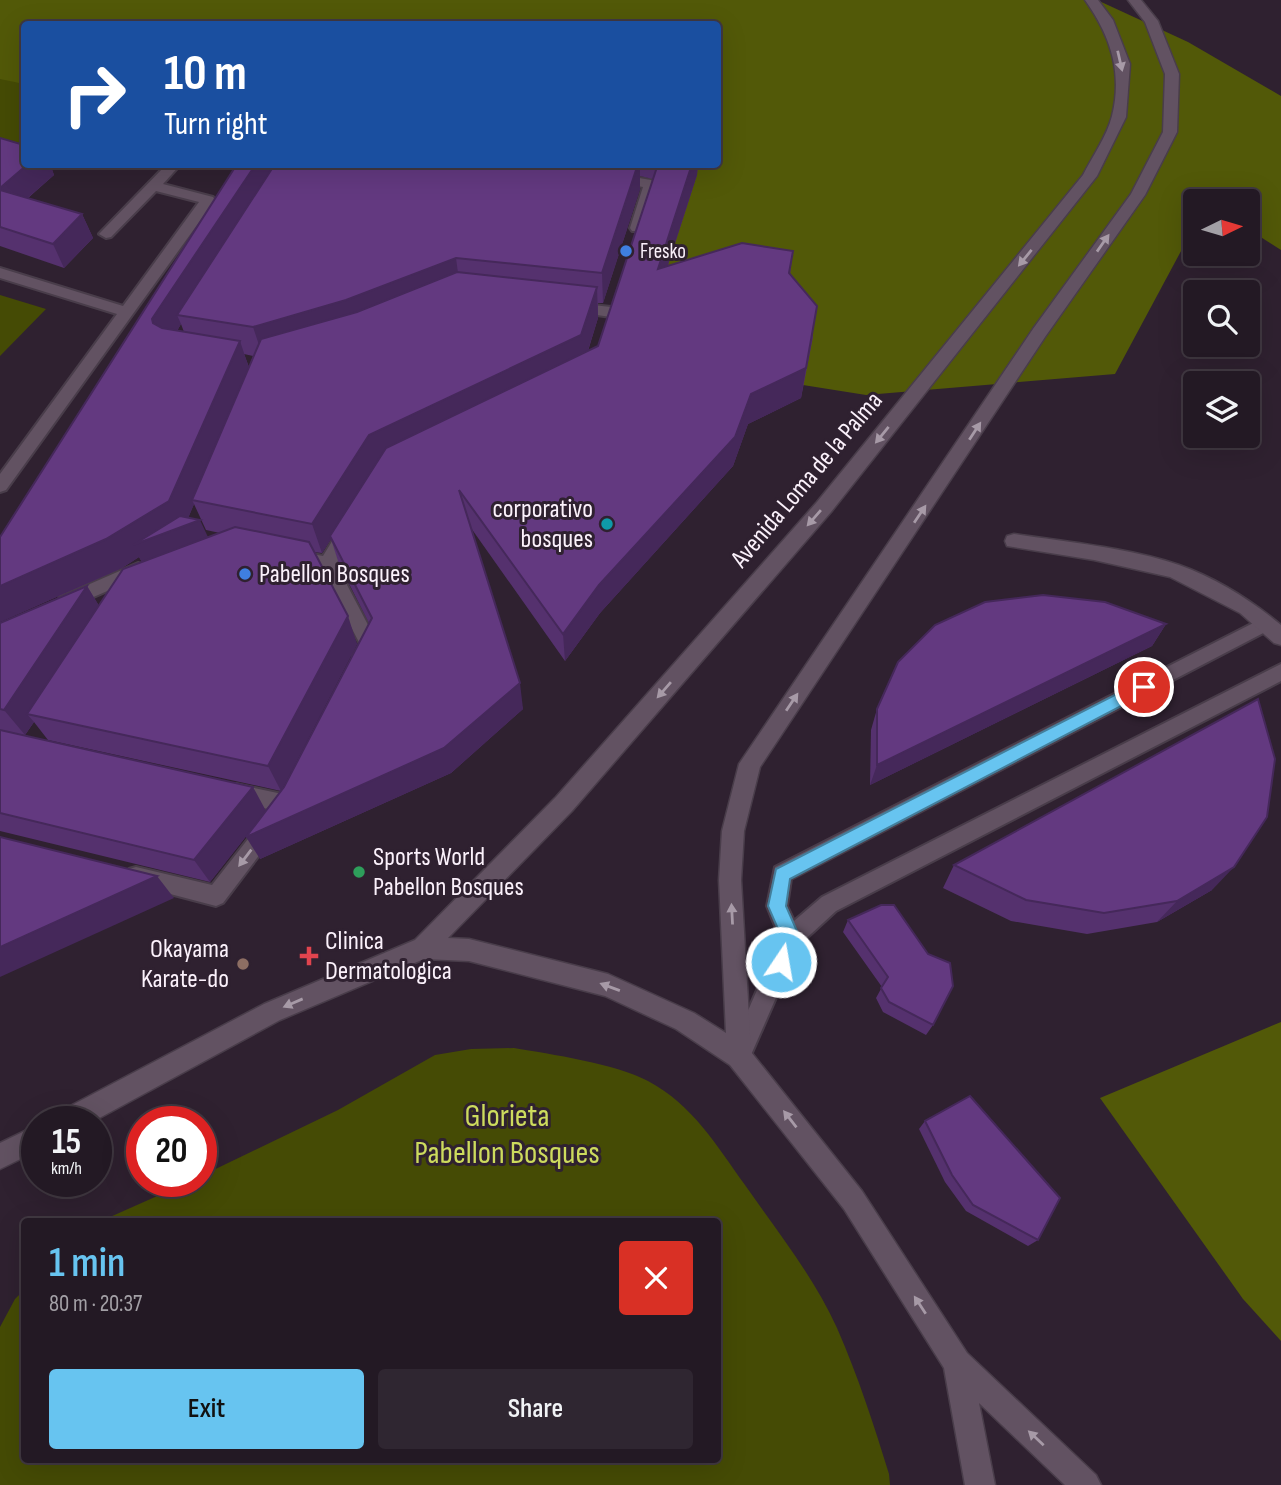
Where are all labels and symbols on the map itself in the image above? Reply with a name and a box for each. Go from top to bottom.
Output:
one-way arrow [1115,50,1126,72]
north arrow [1183,189,1260,266]
one-way arrow [1096,234,1110,252]
place label: Fresko [640,239,686,264]
marker: Fresko [618,243,634,259]
one-way arrow [1017,248,1032,266]
street label: Avenida Loma de la Palma [724,386,889,575]
one-way arrow [968,422,982,440]
one-way arrow [875,426,890,444]
place label: corporativo bosques [492,494,593,555]
one-way arrow [913,504,926,523]
one-way arrow [807,510,822,527]
marker: corporativo bosques [599,516,615,532]
place label: Pabellon Bosques [259,559,410,590]
marker: Pabellon Bosques [237,566,253,582]
pin [1114,657,1174,717]
one-way arrow [657,681,672,698]
one-way arrow [785,693,799,711]
place label: Sports World Pabellon Bosques [373,842,524,903]
one-way arrow [238,849,253,867]
marker: Sports World Pabellon Bosques [351,864,367,880]
one-way arrow [726,903,737,925]
position arrow [744,925,818,999]
place label: Clinica Dermatologica [325,926,452,987]
place label: Okayama Karate-do [141,934,229,995]
marker: Clinica Dermatologica [299,946,319,966]
marker: Okayama Karate-do [235,956,251,972]
one-way arrow [600,982,621,993]
one-way arrow [282,998,303,1009]
park label: Glorieta Pabellon Bosques [414,1097,600,1173]
speed limit sign: 20 [126,1106,217,1197]
one-way arrow [782,1111,797,1129]
one-way arrow [914,1295,927,1315]
one-way arrow [1028,1430,1045,1446]

